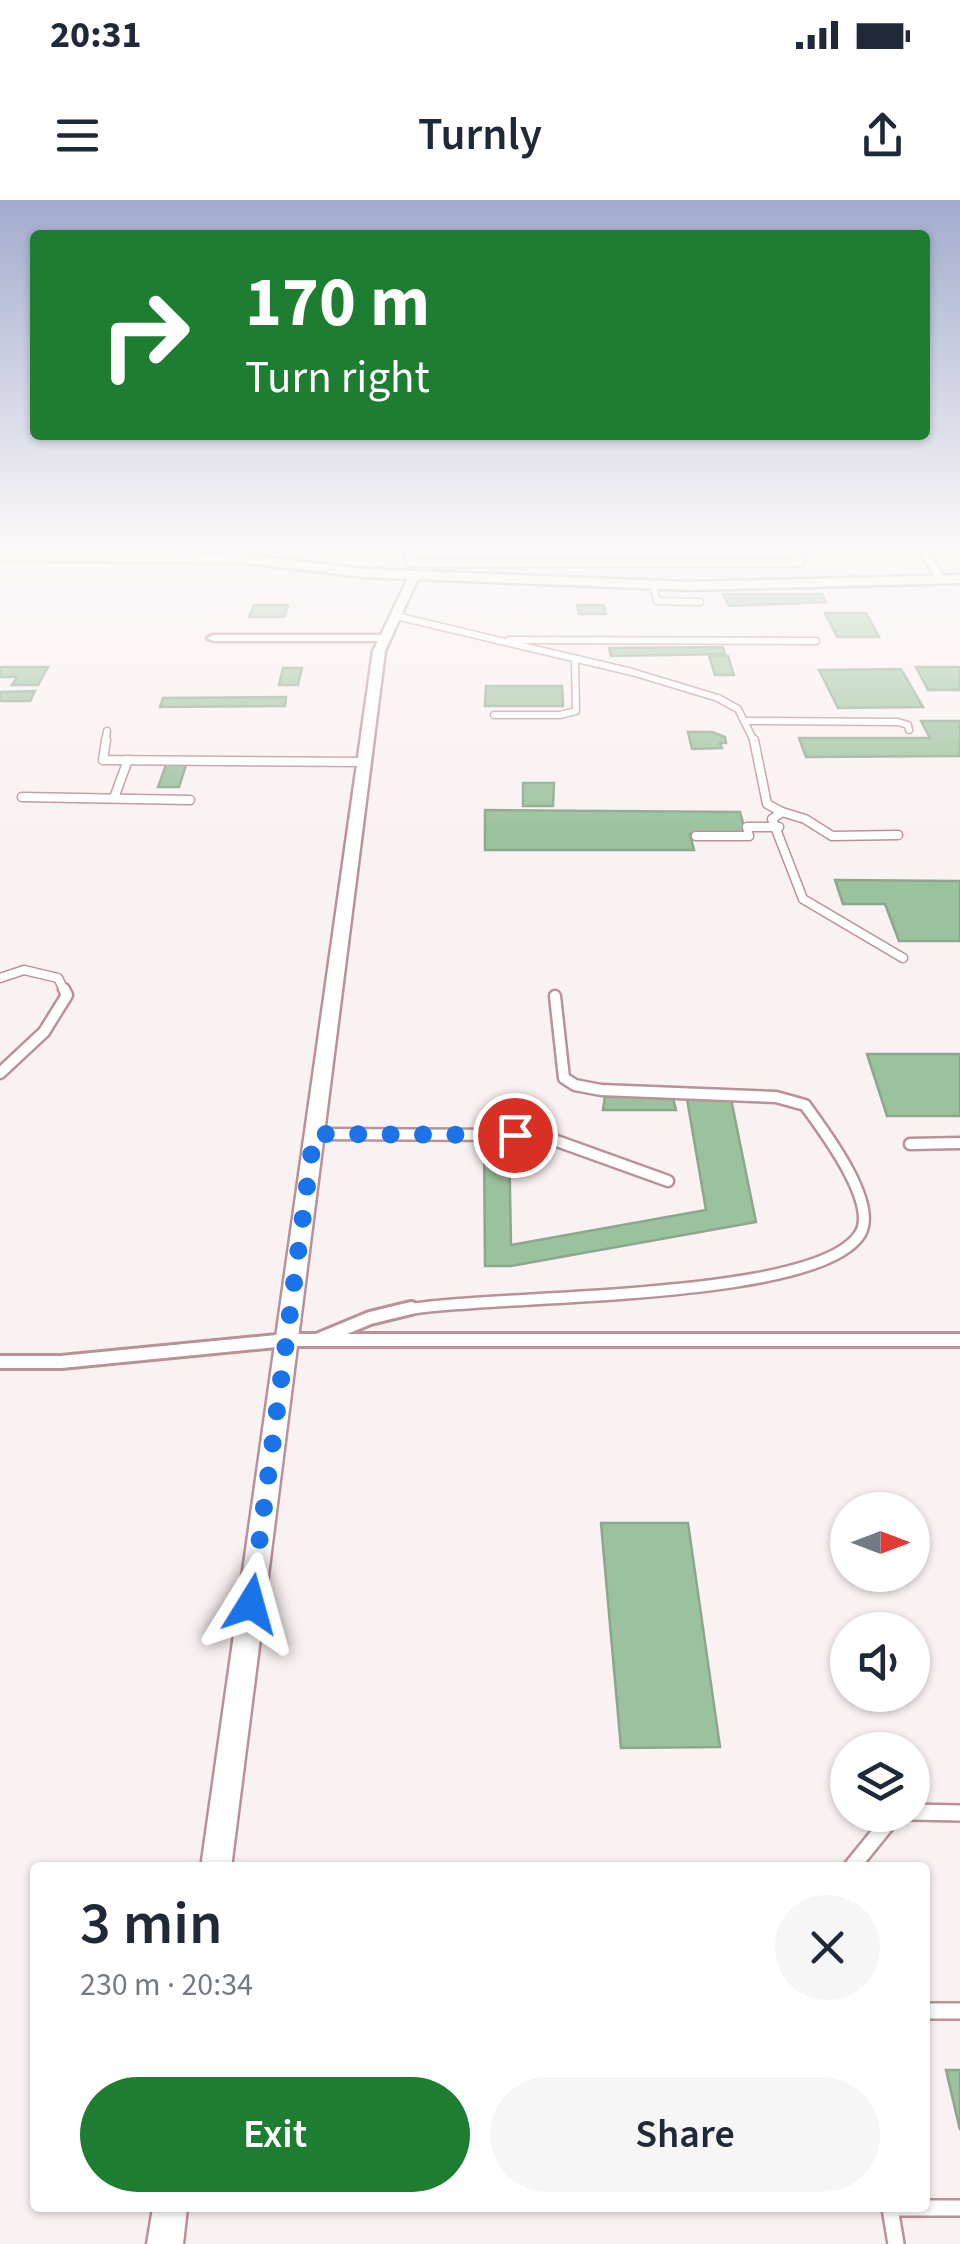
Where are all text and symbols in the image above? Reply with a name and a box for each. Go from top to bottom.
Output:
text: 20:31 [50,8,142,62]
text: Turnly [418,103,542,167]
icon: menu [50,108,105,163]
icon: share [855,108,910,163]
text: 170 m [245,253,430,353]
icon: right [80,270,210,400]
text: Turn right [245,346,430,410]
pin [473,1093,558,1178]
icon: arrive [488,1108,543,1163]
north arrow [830,1492,930,1592]
map controls [830,1492,930,1832]
position arrow [199,1552,303,1656]
button: sound [830,1612,930,1712]
button: layers [830,1732,930,1832]
text: 3 min [80,1882,223,1967]
button: close [775,1895,880,2000]
text: 230 m · 20:34 [80,1962,253,2008]
button: Exit [80,2077,470,2192]
button: Share [490,2077,880,2192]

